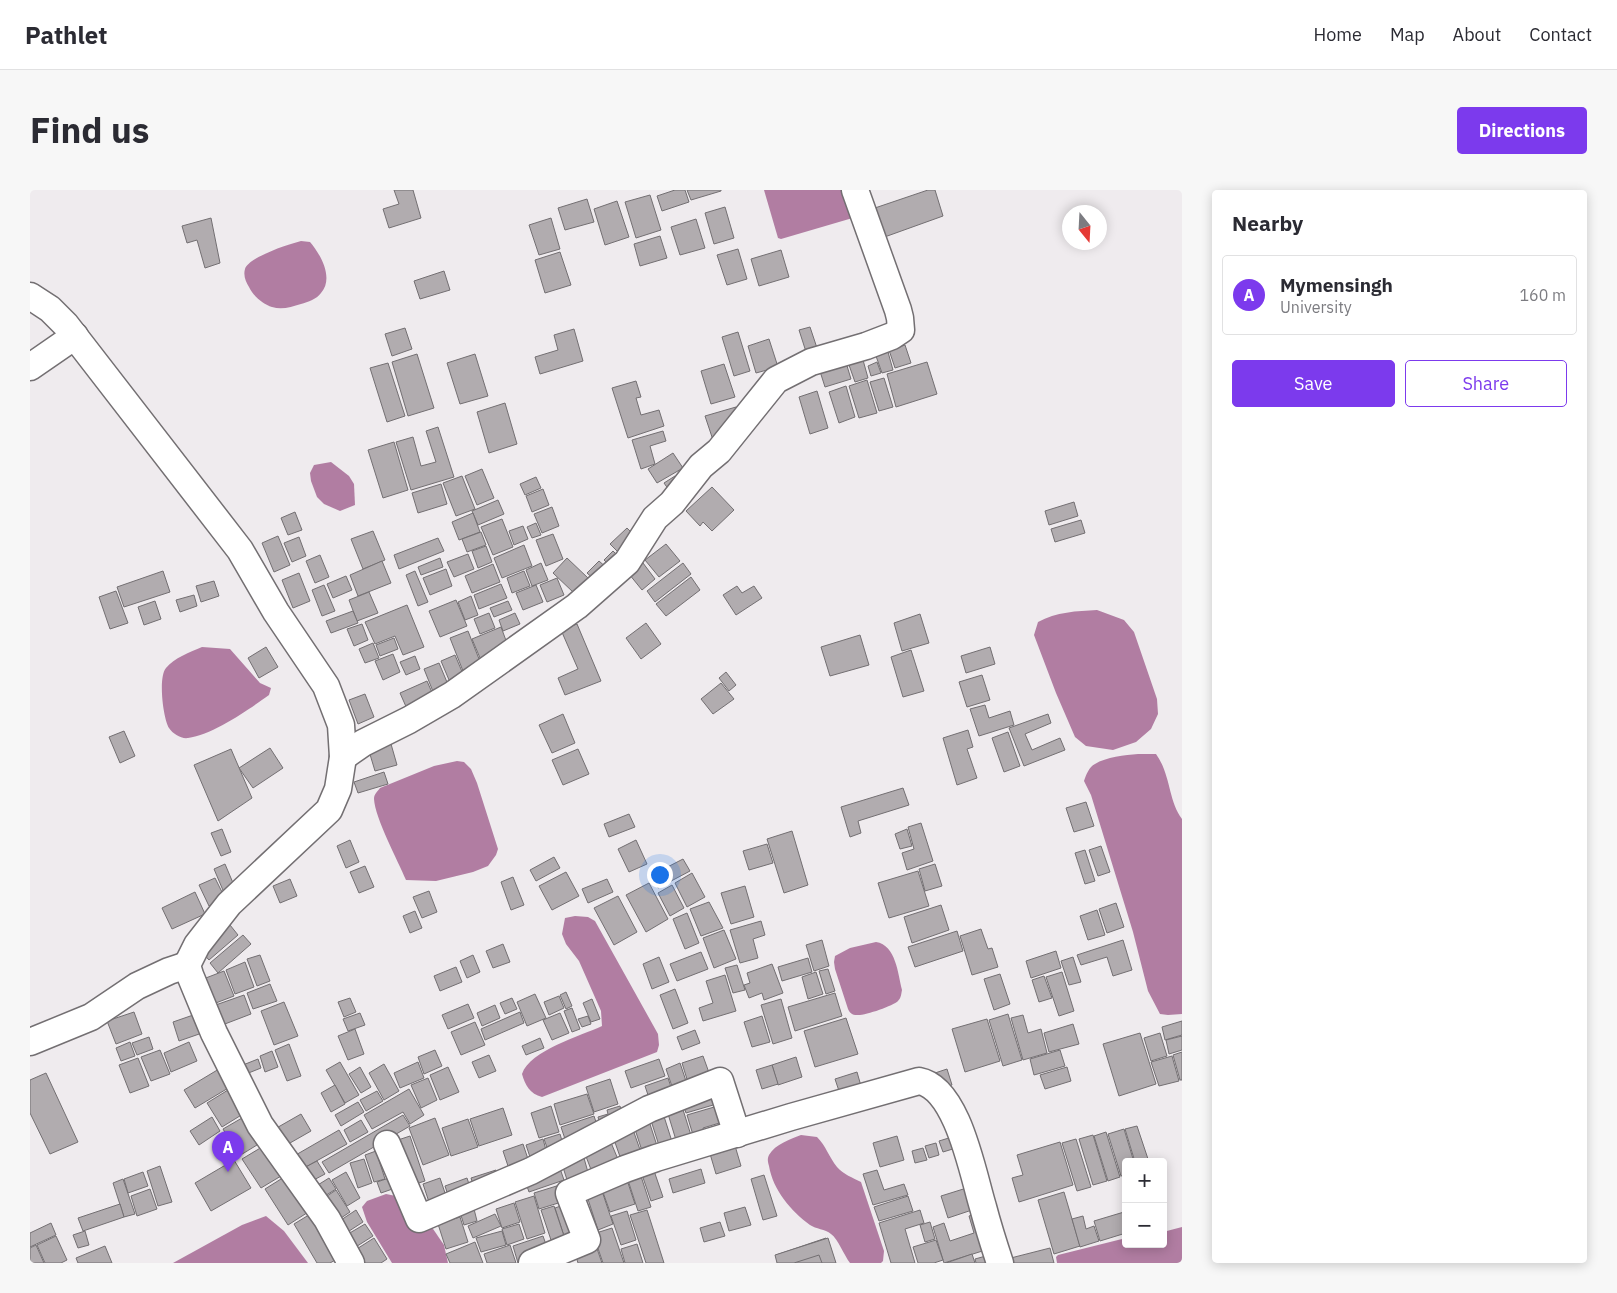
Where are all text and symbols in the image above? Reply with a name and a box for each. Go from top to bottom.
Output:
text: Pathlet [25,19,107,51]
text: Home [1314,23,1362,46]
text: Map [1390,23,1425,46]
text: About [1453,23,1501,46]
text: Contact [1529,23,1592,46]
text: Find us [30,107,149,153]
button: Directions [1457,107,1587,154]
north arrow [1062,205,1107,250]
text: Nearby [1232,209,1303,237]
text: Mymensingh [1280,273,1393,297]
text: A [1244,285,1254,305]
text: 160 m [1519,285,1566,305]
text: University [1280,297,1352,317]
button: Save [1232,360,1395,407]
button: Share [1405,360,1567,407]
your location [647,862,673,888]
pin: A [212,1131,244,1172]
map controls [1122,1158,1167,1248]
button: + [1122,1158,1167,1203]
button: − [1122,1203,1167,1248]

